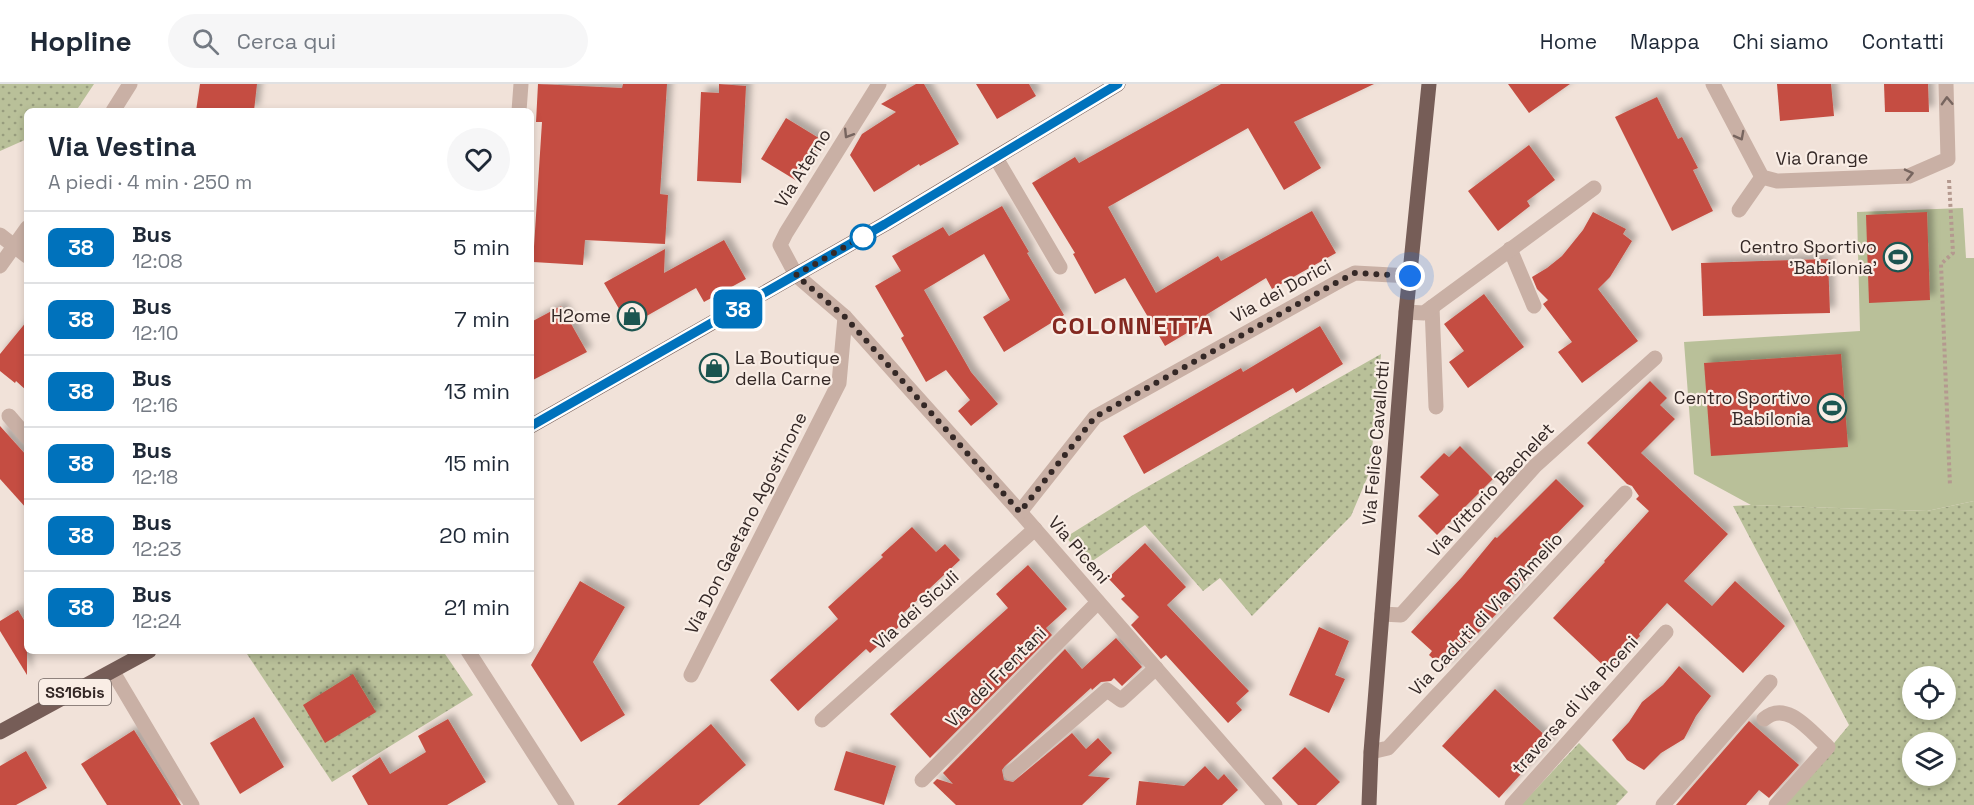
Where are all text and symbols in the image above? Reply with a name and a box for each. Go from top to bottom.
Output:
search box [168,14,588,68]
text: Hopline [30,23,132,59]
icon: search [189,25,222,58]
text: Cerca qui [237,27,336,55]
text: Home [1540,28,1597,55]
text: Mappa [1630,28,1699,55]
text: Chi siamo [1732,28,1829,55]
text: Contatti [1862,28,1944,55]
one-way arrow [1941,96,1953,105]
street label: Via Aterno [769,124,836,212]
text: Via Vestina [48,128,196,164]
button: heart [447,128,510,191]
one-way arrow [843,128,855,138]
one-way arrow [1733,130,1745,141]
street label: Via Orange [1775,145,1869,170]
one-way arrow [1904,168,1914,181]
text: A piedi · 4 min · 250 m [48,169,252,195]
text: Bus [132,220,172,248]
unlabelled marker [850,224,876,250]
text: 5 min [453,233,510,261]
text: 38 [68,234,94,261]
place label: Centro Sportivo 'Babilonia' [1740,235,1877,279]
sports icon: Centro Sportivo 'Babilonia' [1882,241,1914,273]
text: 12:08 [132,248,183,274]
street label: Via dei Dorici [1227,254,1335,328]
your location [1395,261,1425,291]
line badge: 38 [711,290,765,328]
text: Bus [132,292,172,320]
text: 38 [725,296,751,323]
shop icon: H2ome [616,300,648,332]
place label: H2ome [551,304,611,327]
text: 7 min [454,305,510,333]
text: 38 [68,306,94,333]
district label: COLONNETTA [1052,310,1214,341]
text: 12:10 [132,320,179,346]
place label: La Boutique della Carne [735,346,840,390]
shop icon: La Boutique della Carne [698,352,730,384]
street label: Via Felice Cavallotti [1357,360,1394,526]
text: Bus [132,364,172,392]
text: 13 min [444,377,510,405]
text: 38 [68,378,94,405]
place label: Centro Sportivo Babilonia [1674,386,1811,430]
text: 12:16 [132,392,178,418]
sports icon: Centro Sportivo Babilonia [1816,392,1848,424]
street label: Via Don Gaetano Agostinone [679,408,812,638]
street label: Via Vittorio Bachelet [1422,418,1559,562]
text: Bus [132,436,172,464]
text: 15 min [444,449,510,477]
text: 38 [68,450,94,477]
text: 12:18 [132,464,178,490]
text: Bus [132,508,172,536]
street label: Via Piceni [1044,511,1115,588]
text: 20 min [439,521,510,549]
text: 38 [68,522,94,549]
street label: Via Caduti di Via D'Amelio [1404,527,1567,700]
text: 12:23 [132,536,182,562]
street label: Via dei Siculi [868,565,963,654]
text: Bus [132,580,172,608]
text: 21 min [444,593,510,621]
text: 38 [68,594,94,621]
text: 12:24 [132,608,181,634]
street label: Via dei Frentani [940,621,1051,732]
street label: traversa di Via Piceni [1506,631,1643,779]
map controls [1902,666,1956,786]
button: locate [1902,666,1956,720]
road number: SS16bis [39,679,111,705]
button: layers [1902,732,1956,786]

